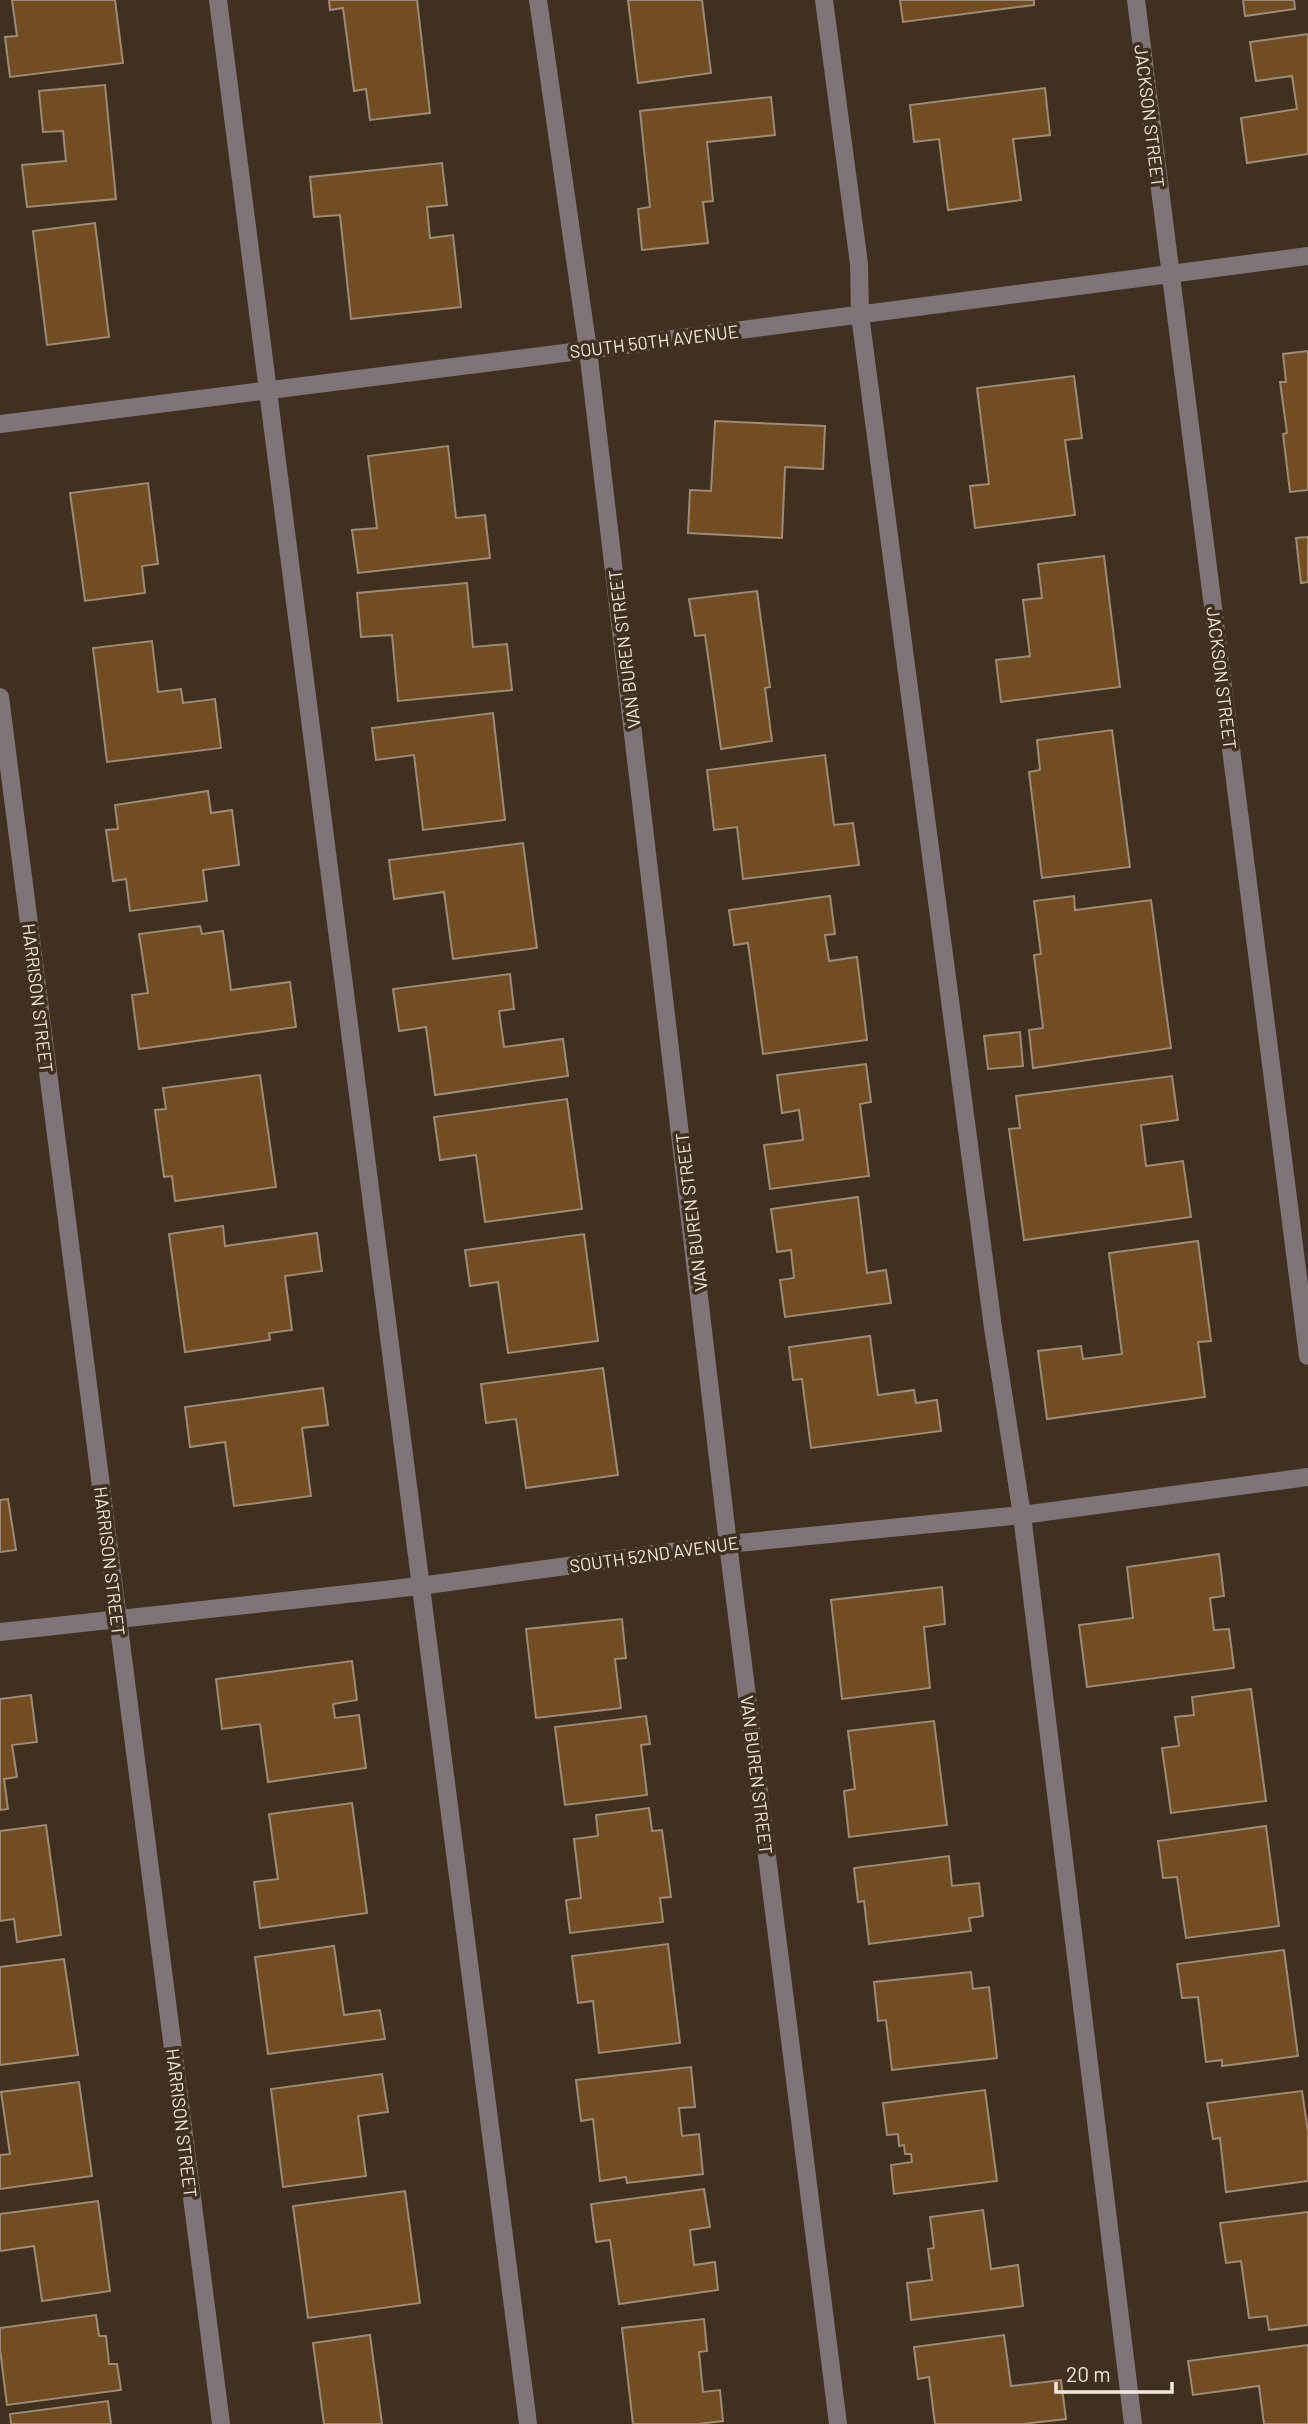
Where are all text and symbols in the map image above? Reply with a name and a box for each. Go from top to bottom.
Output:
street label: JACKSON STREET [1130,43,1170,189]
street label: SOUTH 50TH AVENUE [568,320,740,362]
street label: VAN BUREN STREET [603,568,645,730]
street label: JACKSON STREET [1202,605,1242,751]
street label: HARRISON STREET [18,922,58,1074]
street label: VAN BUREN STREET [670,1131,712,1293]
street label: HARRISON STREET [90,1485,130,1637]
street label: SOUTH 52ND AVENUE [568,1531,740,1577]
street label: VAN BUREN STREET [736,1694,778,1856]
street label: HARRISON STREET [162,2047,202,2199]
scale bar [1056,2350,1172,2394]
text: 20 m [1066,2361,1111,2386]

